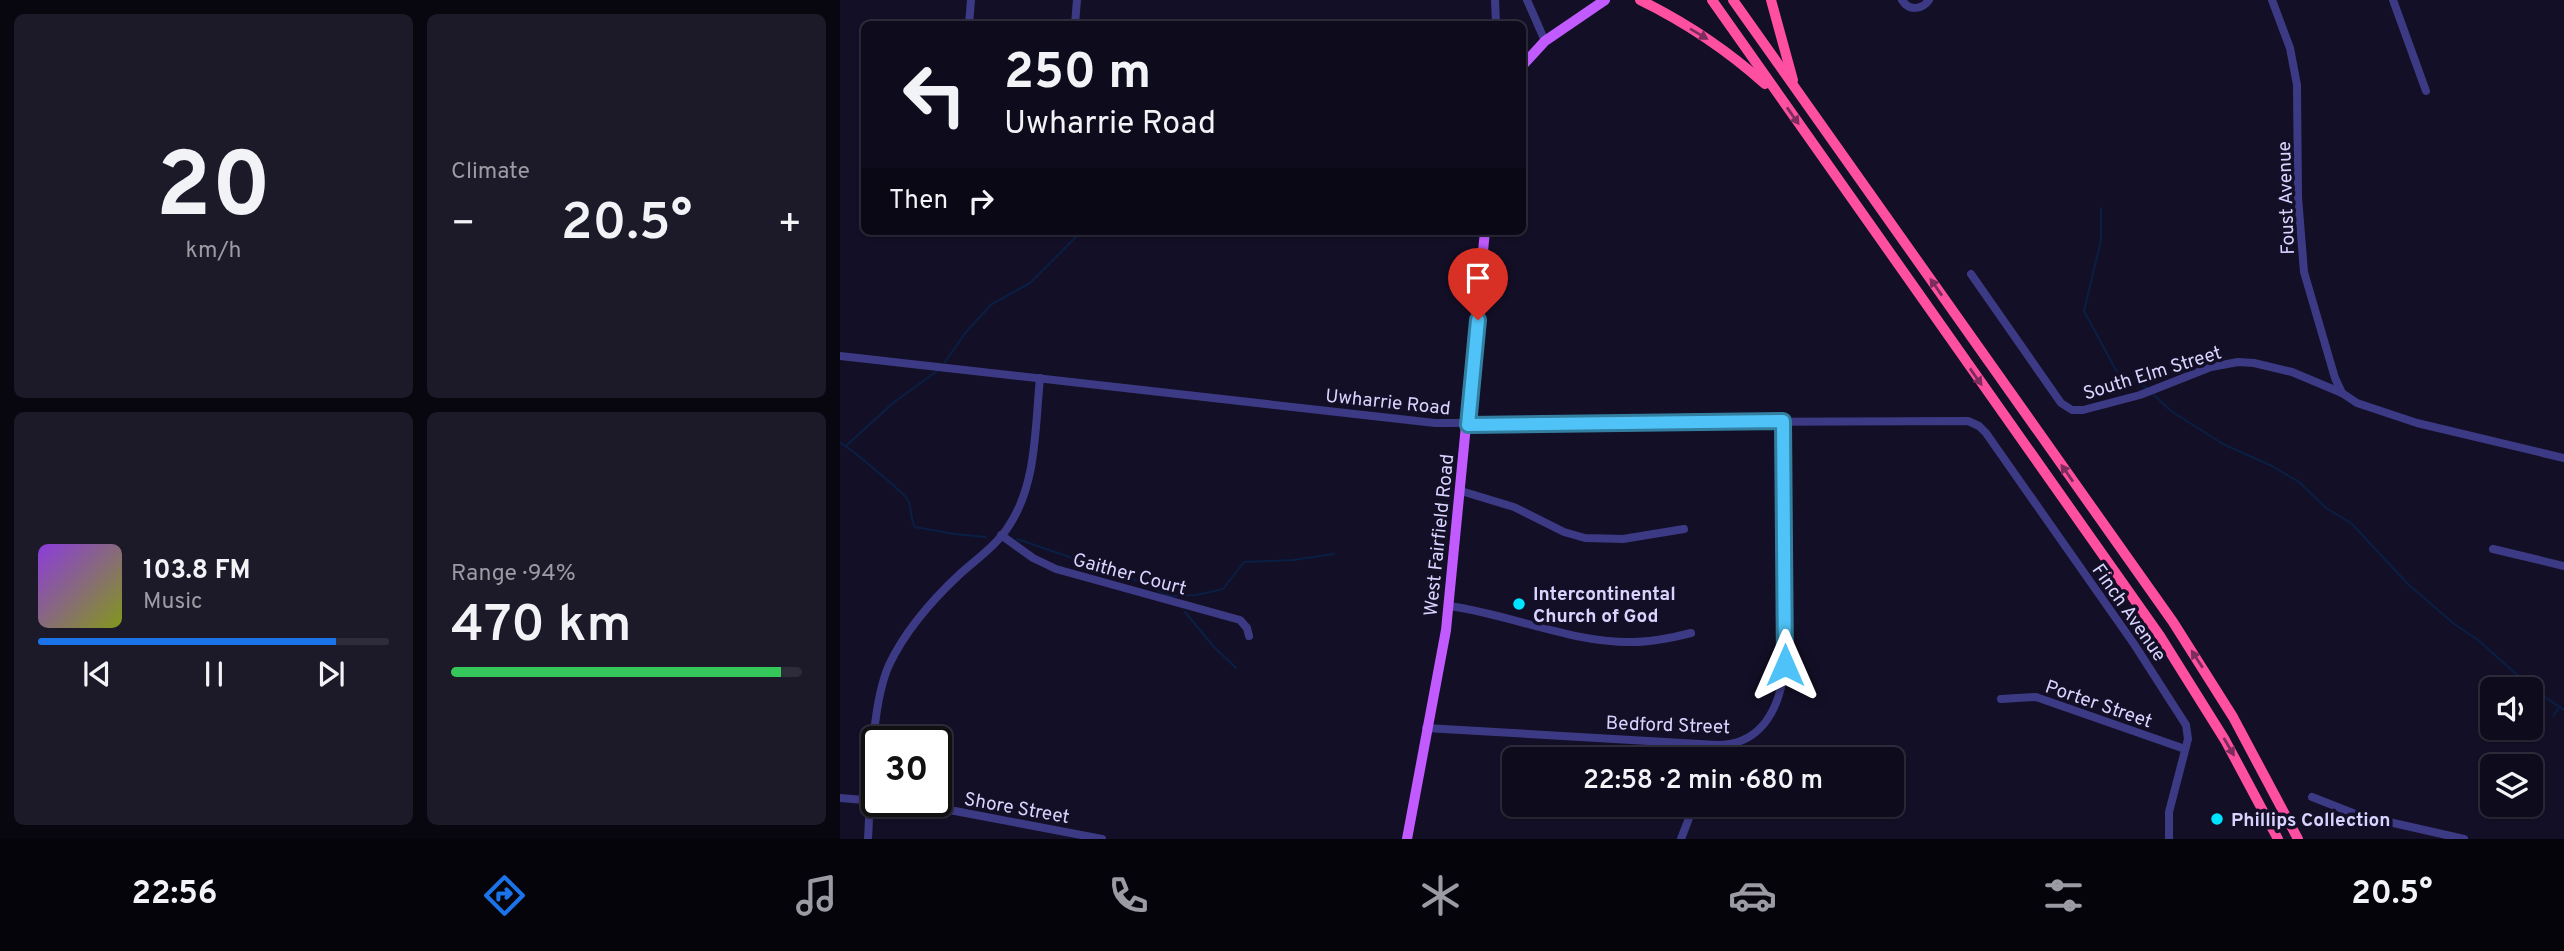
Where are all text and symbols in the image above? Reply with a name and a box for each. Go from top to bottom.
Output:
one-way arrow [1690,28,1709,40]
text: 250 m [1004,44,1151,106]
icon: left [889,49,980,140]
text: Uwharrie Road [1004,105,1216,145]
one-way arrow [1786,107,1800,125]
text: 20 [156,134,271,249]
street label: Foust Avenue [2273,141,2301,255]
text: Climate [451,158,530,187]
icon: right [962,182,1000,220]
text: Then [889,185,948,218]
text: 20.5° [561,192,692,258]
text: − [451,201,476,250]
text: + [777,201,802,250]
text: km/h [186,237,241,266]
pin [1448,248,1508,320]
icon: arrive [1459,259,1497,297]
one-way arrow [1929,278,1943,296]
street label: South Elm Street [2080,341,2225,406]
one-way arrow [1969,368,1983,386]
street label: Uwharrie Road [1324,384,1452,421]
street label: West Fairfield Road [1420,453,1460,618]
one-way arrow [2060,464,2074,482]
street label: Gaither Court [1070,548,1189,602]
text: 103.8 FM [143,555,251,588]
text: Range · 94% [451,560,576,589]
street label: Finch Avenue [2086,560,2171,667]
place label: Intercontinental Church of God [1533,583,1676,629]
text: Music [143,588,203,617]
text: 470 km [451,594,632,660]
marker: Intercontinental Church of God [1511,596,1527,612]
position arrow [1748,628,1822,702]
one-way arrow [2191,650,2204,669]
icon: previous [78,655,116,693]
icon: pause [195,655,233,693]
icon: next [312,655,350,693]
street label: Porter Street [2042,675,2155,734]
map controls [2480,677,2543,817]
button: sound [2480,677,2543,740]
street label: Bedford Street [1605,712,1731,740]
speed limit sign: 30 [861,726,952,817]
one-way arrow [2223,737,2235,756]
button: layers [2480,754,2543,817]
text: 22:58 · 2 min · 680 m [1583,765,1823,798]
street label: Shore Street [962,788,1071,830]
place label: Phillips Collection [2231,809,2390,833]
marker: Phillips Collection [2209,811,2225,827]
icon: directions [480,871,529,920]
icon: music [792,871,841,920]
icon: phone [1104,871,1153,920]
icon: climate [1416,871,1465,920]
icon: car [1728,871,1777,920]
icon: filters [2039,871,2088,920]
text: 22:56 [131,875,218,915]
text: 20.5° [2351,875,2432,915]

